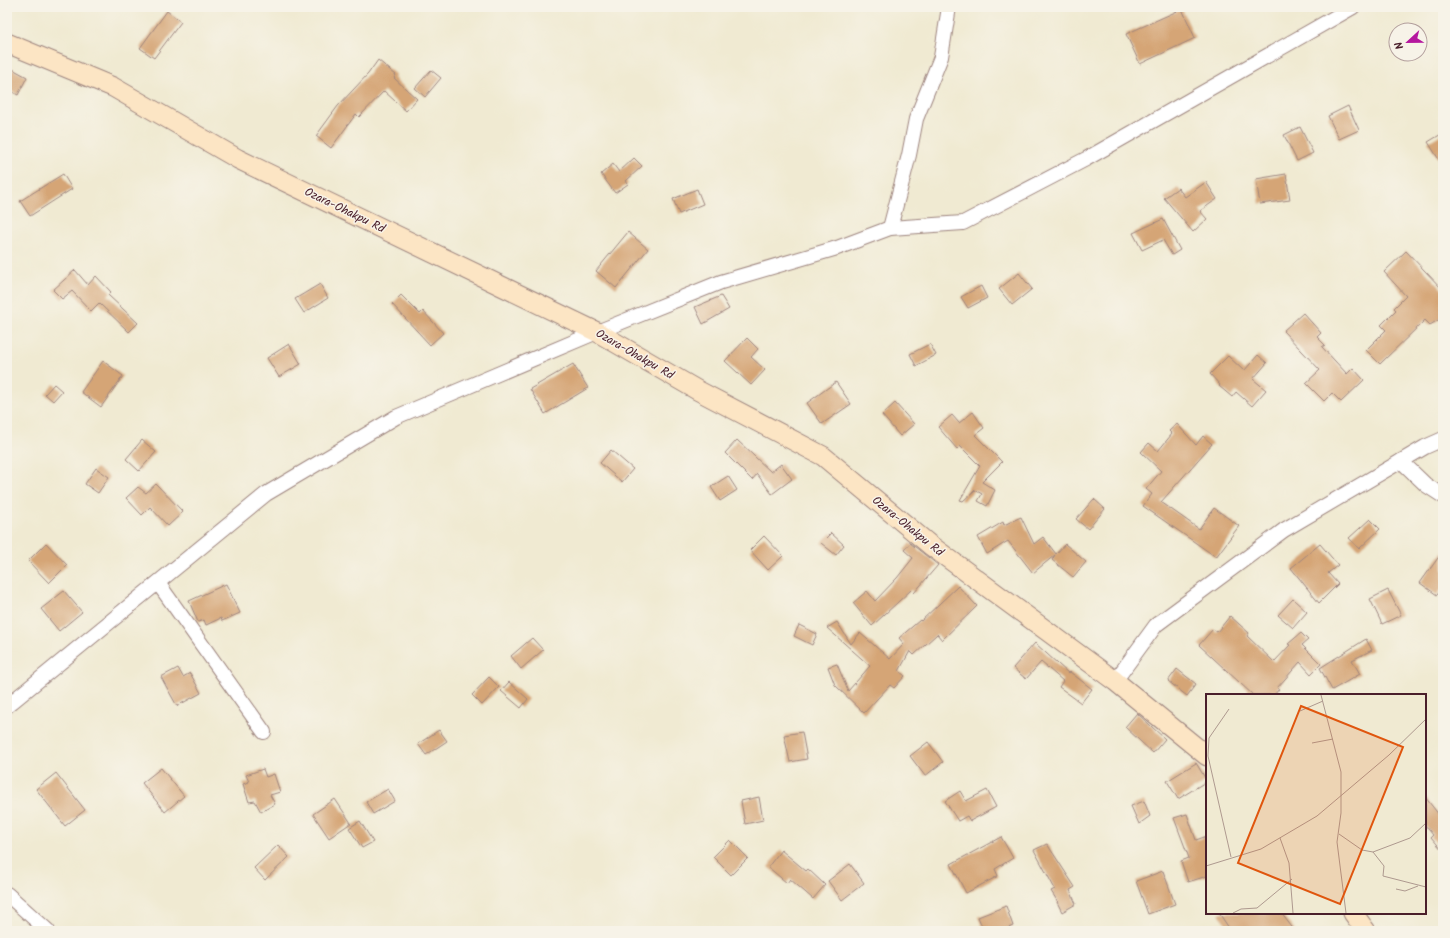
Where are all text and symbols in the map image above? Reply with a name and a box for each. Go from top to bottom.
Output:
north arrow [1388,22,1428,62]
text: N [1390,39,1409,52]
street label: Ozara-Ohakpu Rd [301,183,389,239]
street label: Ozara-Ohakpu Rd [592,324,678,385]
street label: Ozara-Ohakpu Rd [868,491,949,562]
inset map [1206,694,1426,914]

